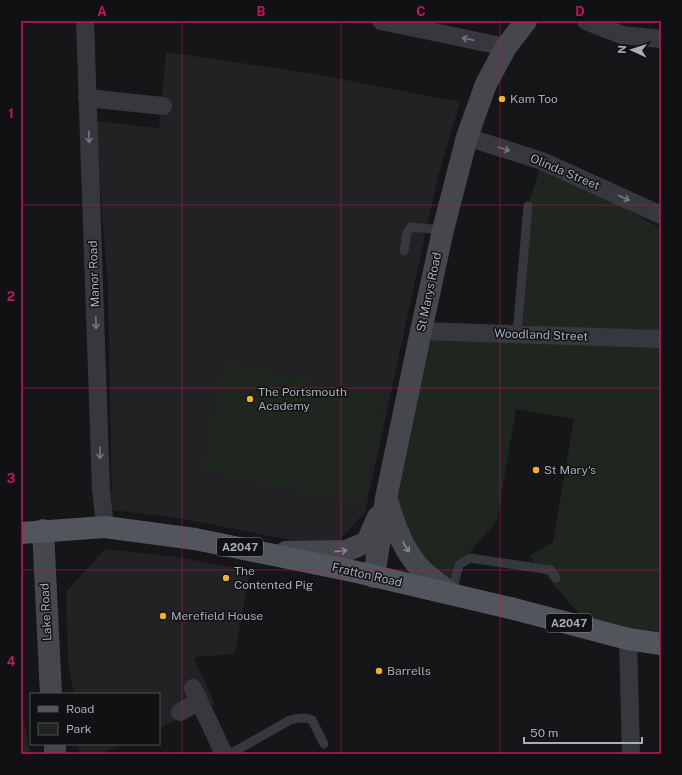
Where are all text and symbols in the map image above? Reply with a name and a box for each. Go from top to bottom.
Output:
text: A [97,4,107,19]
text: B [257,4,266,19]
text: C [416,4,426,19]
text: D [575,4,585,19]
north arrow [612,30,652,70]
one-way arrow [462,35,475,43]
text: N [616,45,628,54]
place label: Kam Too [510,92,558,106]
marker: Kam Too [497,94,507,104]
text: 1 [8,106,14,121]
one-way arrow [85,130,93,143]
one-way arrow [498,145,510,153]
street label: Olinda Street [528,151,602,193]
one-way arrow [618,195,630,202]
street label: Manor Road [86,240,102,308]
street label: St Marys Road [414,251,444,333]
text: 2 [7,289,15,304]
one-way arrow [92,316,100,329]
street label: Woodland Street [494,326,589,344]
place label: The Portsmouth Academy [258,385,347,413]
marker: The Portsmouth Academy [245,394,255,404]
one-way arrow [96,446,104,459]
place label: St Mary's [544,463,596,477]
marker: St Mary's [531,465,541,475]
text: 3 [7,471,16,486]
road number: A2047 [217,538,263,556]
one-way arrow [402,541,410,553]
one-way arrow [334,547,347,555]
street label: Fratton Road [331,560,403,590]
place label: The Contented Pig [234,564,313,592]
marker: The Contented Pig [221,573,231,583]
street label: Lake Road [37,583,55,641]
place label: Merefield House [171,609,263,623]
marker: Merefield House [158,611,168,621]
road number: A2047 [546,614,592,632]
text: 4 [7,654,16,669]
place label: Barrells [387,664,431,678]
marker: Barrells [374,666,384,676]
legend [30,693,160,745]
text: Road [66,702,94,716]
scale bar [524,719,642,745]
text: Park [66,722,92,736]
text: 50 m [530,726,558,740]

